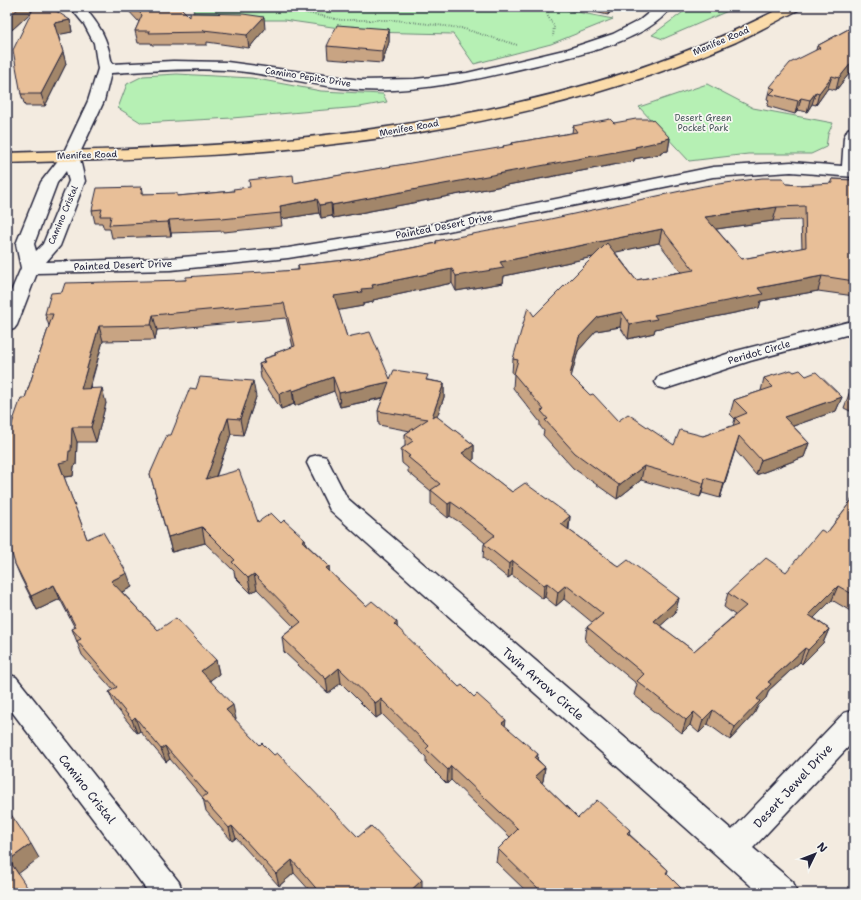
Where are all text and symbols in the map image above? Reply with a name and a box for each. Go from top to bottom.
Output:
street label: Menifee Road [691,24,751,58]
street label: Camino Pepita Drive [264,64,352,90]
park label: Desert Green Pocket Park [674,112,732,134]
street label: Menifee Road [378,117,440,139]
street label: Menifee Road [57,148,118,162]
street label: Camino Cristal [45,183,81,246]
street label: Painted Desert Drive [394,210,494,242]
street label: Painted Desert Drive [74,257,173,273]
street label: Peridot Circle [726,337,792,367]
street label: Twin Arrow Circle [499,644,587,724]
street label: Desert Jewel Drive [750,740,836,831]
street label: Camino Cristal [55,751,119,827]
north arrow [795,834,835,874]
text: N [813,839,831,856]

